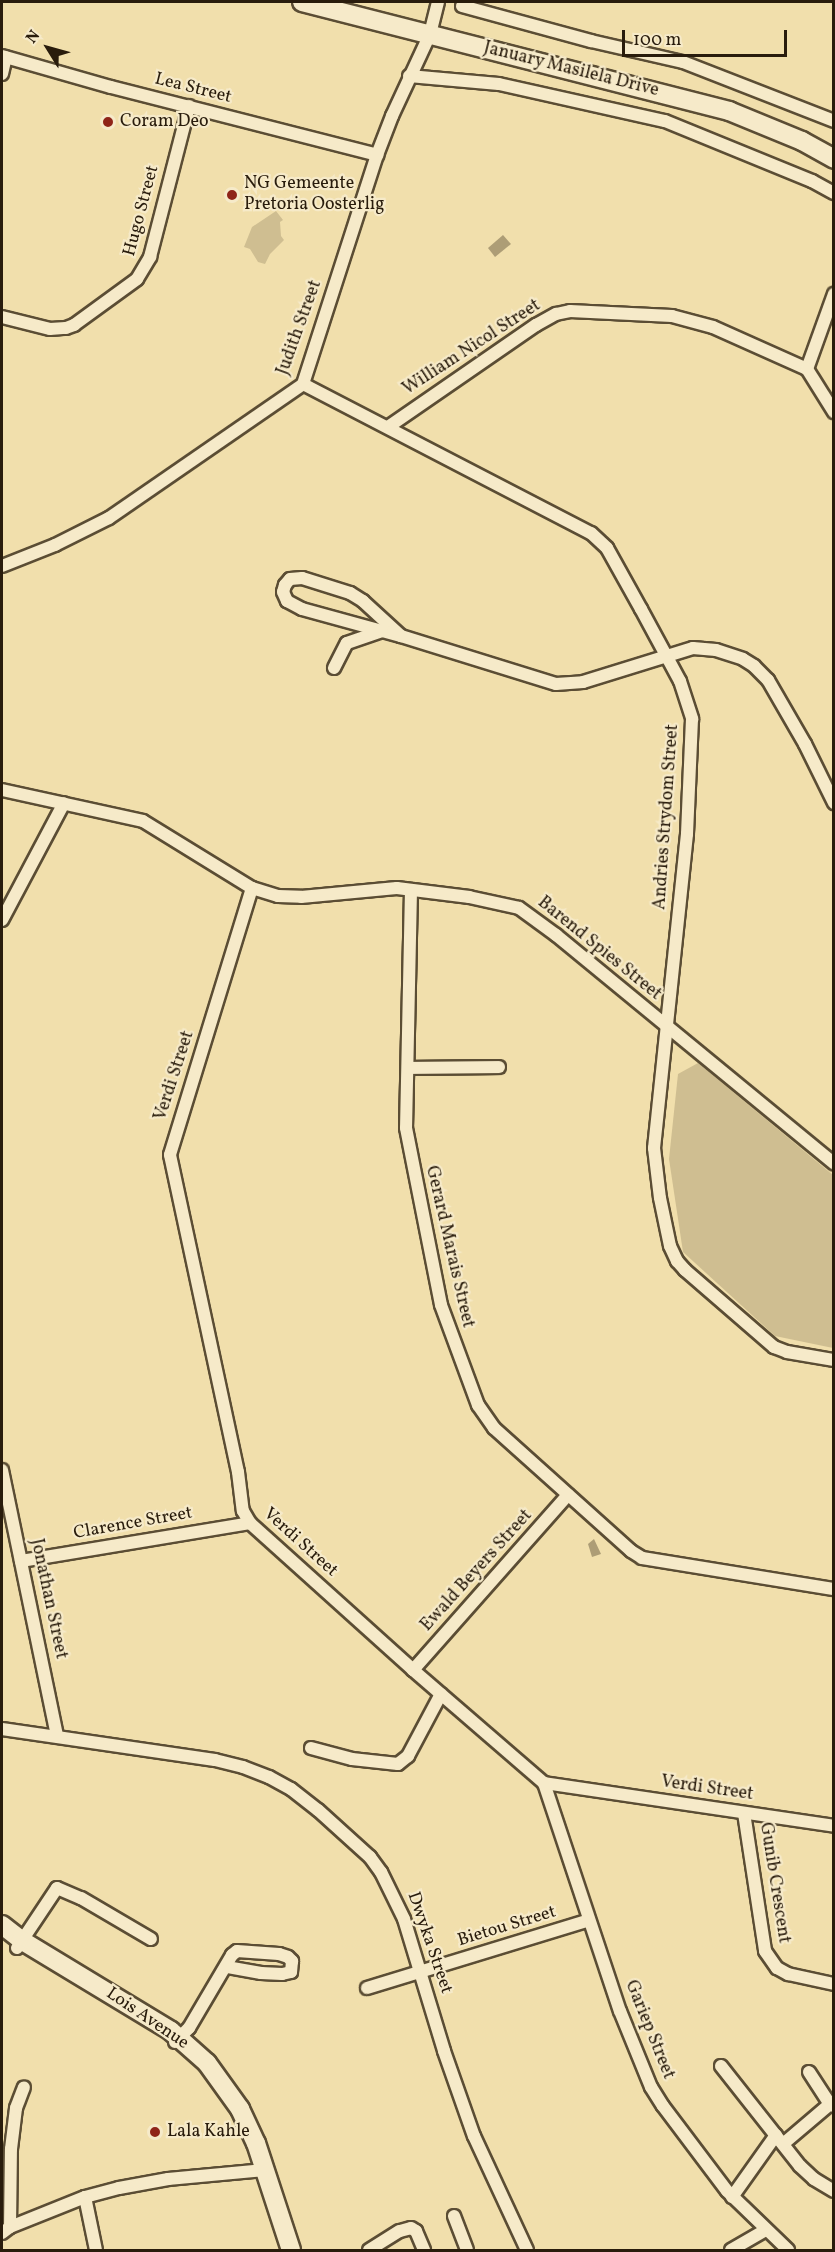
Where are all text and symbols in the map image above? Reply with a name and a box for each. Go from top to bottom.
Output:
north arrow [18,18,78,78]
scale bar [625,18,790,56]
text: N [21,26,46,48]
text: 100 m [633,28,682,53]
street label: January Masilela Drive [481,38,661,102]
street label: Lea Street [152,69,234,109]
place label: Coram Deo [120,111,209,133]
marker: Coram Deo [101,115,115,129]
street label: Hugo Street [119,163,165,259]
place label: NG Gemeente Pretoria Oosterlig [244,174,384,216]
marker: NG Gemeente Pretoria Oosterlig [225,188,239,202]
street label: Judith Street [273,278,327,378]
street label: William Nicol Street [399,295,545,401]
street label: Andries Strydom Street [650,723,684,911]
street label: Barend Spies Street [533,892,665,1006]
street label: Verdi Street [150,1028,200,1124]
street label: Gerard Marais Street [420,1164,478,1330]
street label: Clarence Street [72,1503,194,1545]
street label: Verdi Street [258,1504,342,1582]
street label: Ewald Beyers Street [417,1506,537,1636]
street label: Jonathan Street [25,1537,71,1661]
street label: Verdi Street [659,1772,755,1806]
street label: Gunib Crescent [754,1821,794,1945]
street label: Dwyka Street [401,1889,457,1997]
street label: Bietou Street [455,1902,559,1952]
street label: Gariep Street [619,1977,679,2083]
street label: Lois Avenue [101,1983,193,2055]
place label: Lala Kahle [167,2121,250,2143]
marker: Lala Kahle [148,2125,162,2139]

